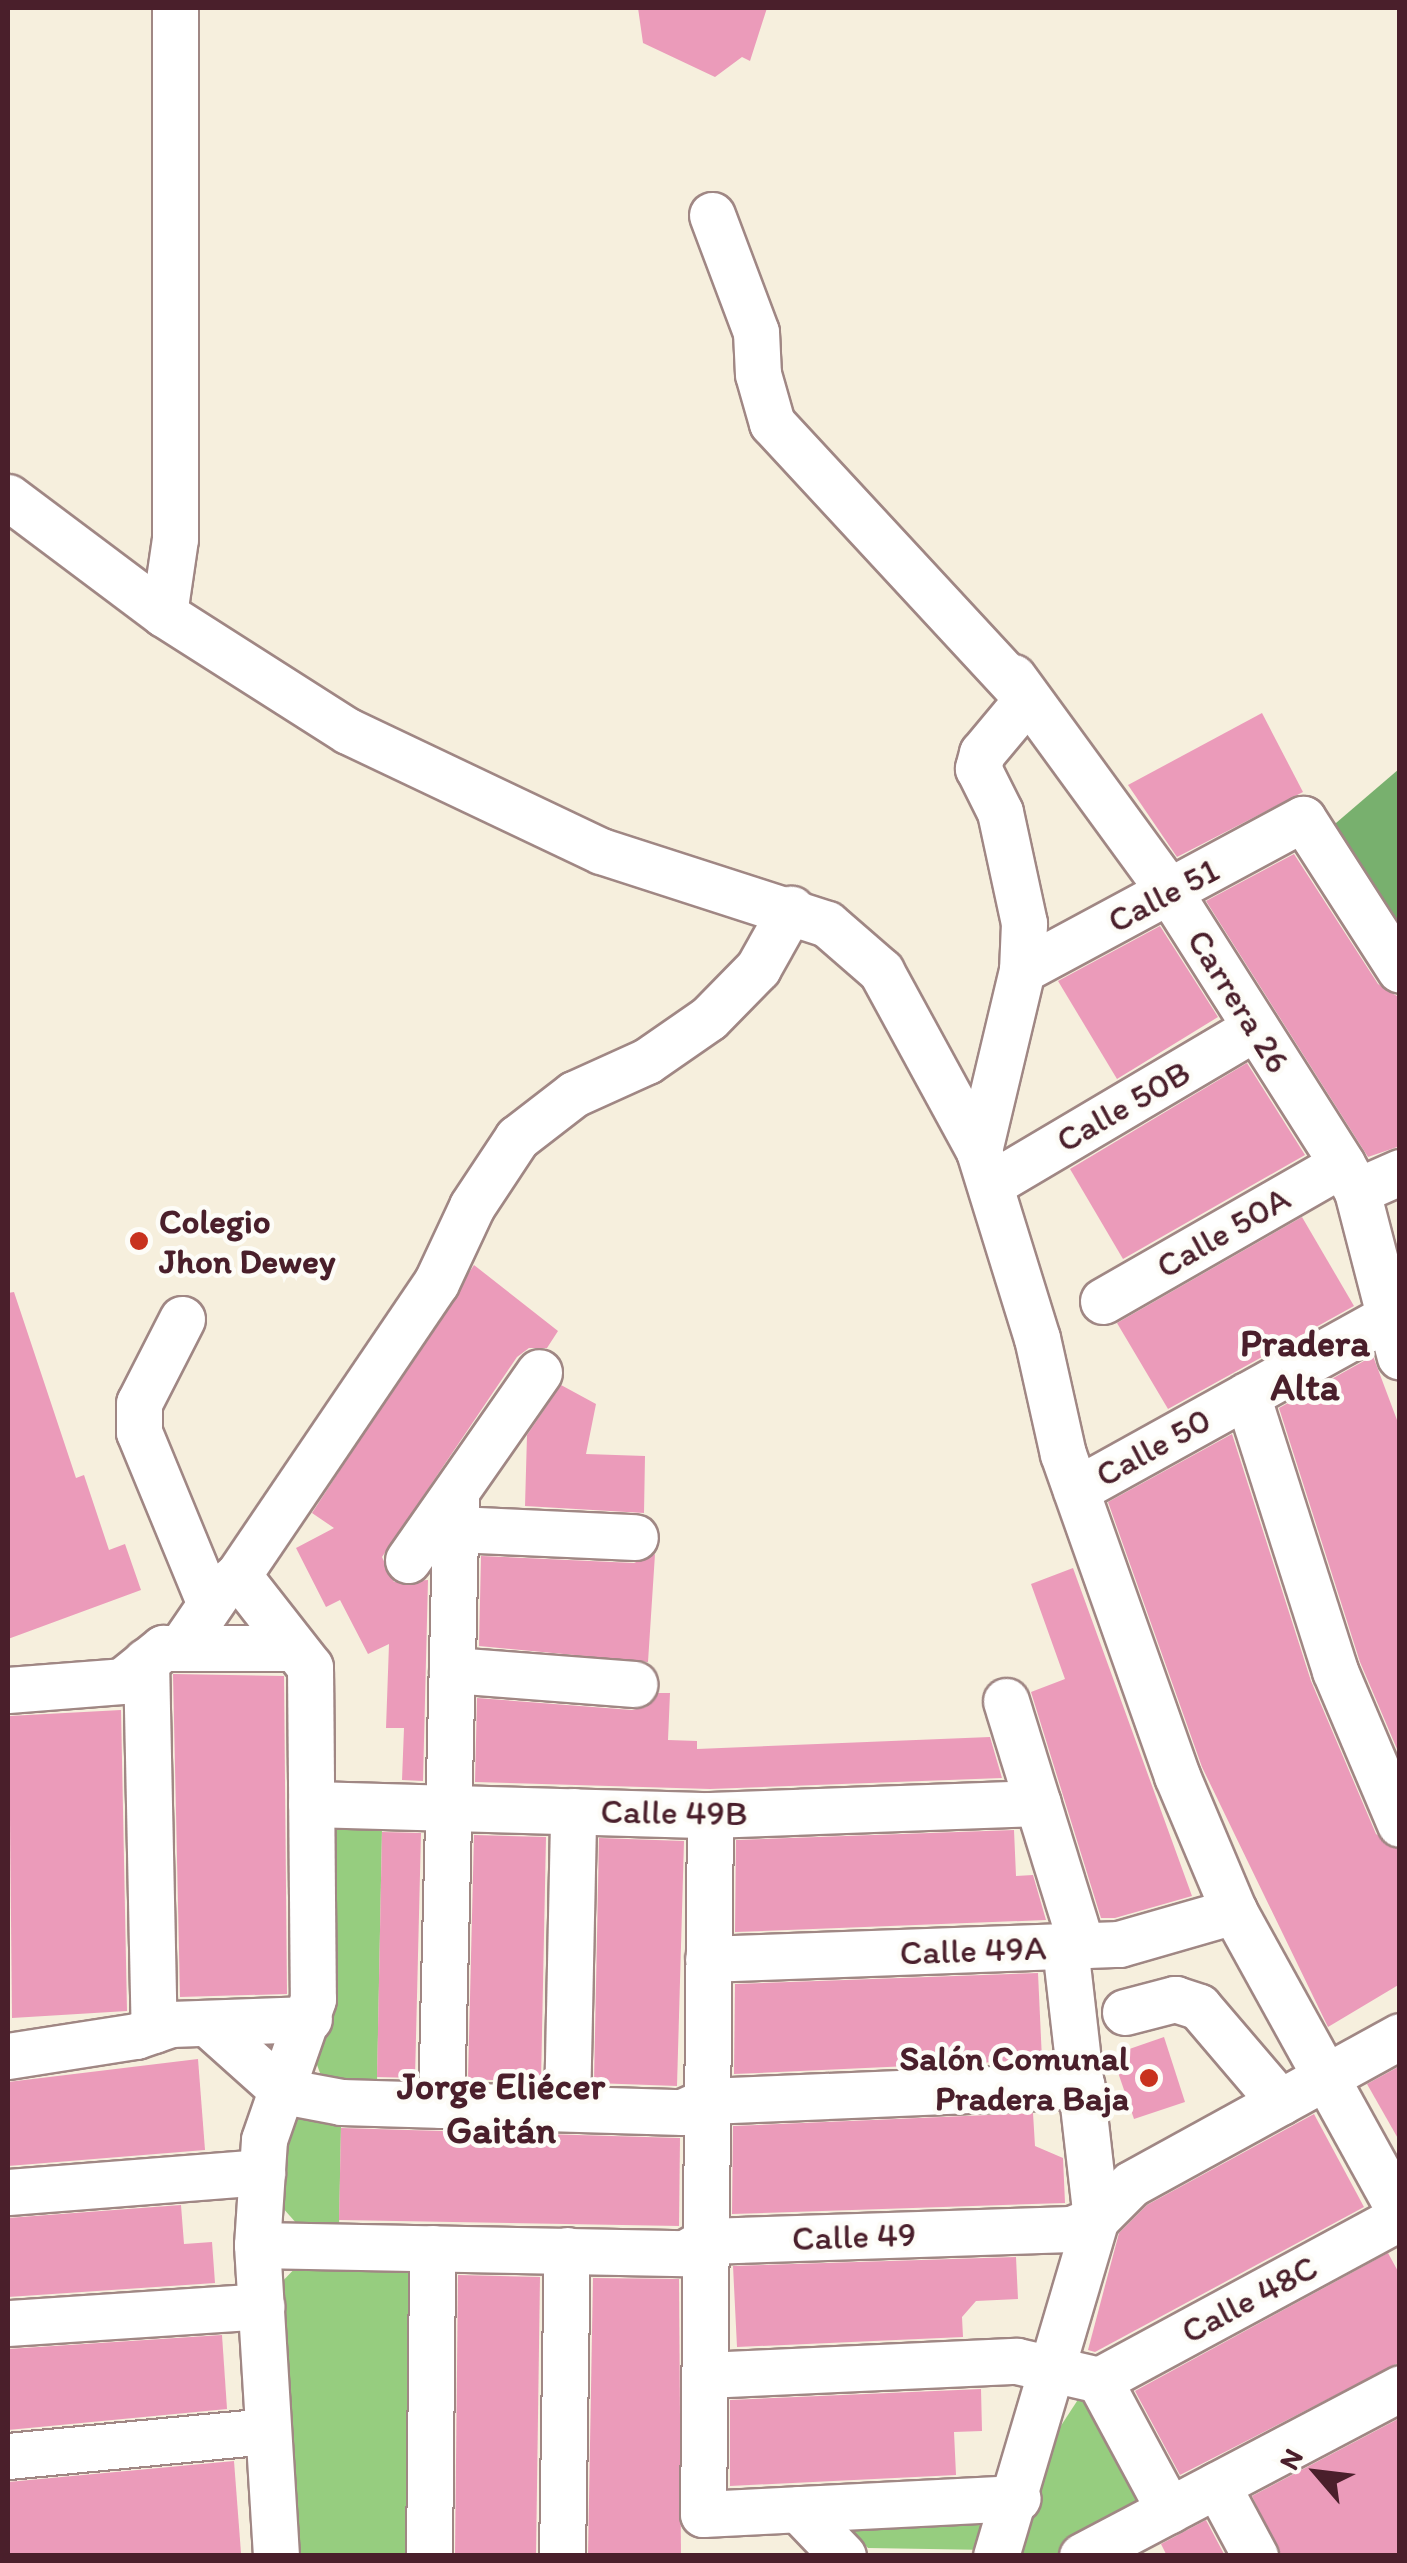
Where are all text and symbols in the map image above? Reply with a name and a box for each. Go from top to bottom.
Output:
street label: Calle 51 [1100,848,1226,942]
street label: Carrera 26 [1178,921,1300,1081]
street label: Calle 50B [1049,1051,1197,1161]
street label: Calle 50A [1149,1177,1297,1287]
place label: Colegio Jhon Dewey [159,1200,336,1282]
marker: Colegio Jhon Dewey [128,1230,150,1252]
district label: Pradera Alta [1240,1321,1370,1410]
street label: Calle 50 [1088,1398,1218,1496]
street label: Calle 49B [600,1790,748,1834]
street label: Calle 49A [899,1926,1047,1974]
place label: Salón Comunal Pradera Baja [901,2037,1129,2119]
district label: Jorge Eliécer Gaitán [397,2064,605,2154]
marker: Salón Comunal Pradera Baja [1138,2067,1160,2089]
street label: Calle 49 [791,2213,917,2259]
street label: Calle 48C [1174,2246,1324,2352]
north arrow [1267,2423,1367,2523]
text: N [1271,2443,1310,2475]

